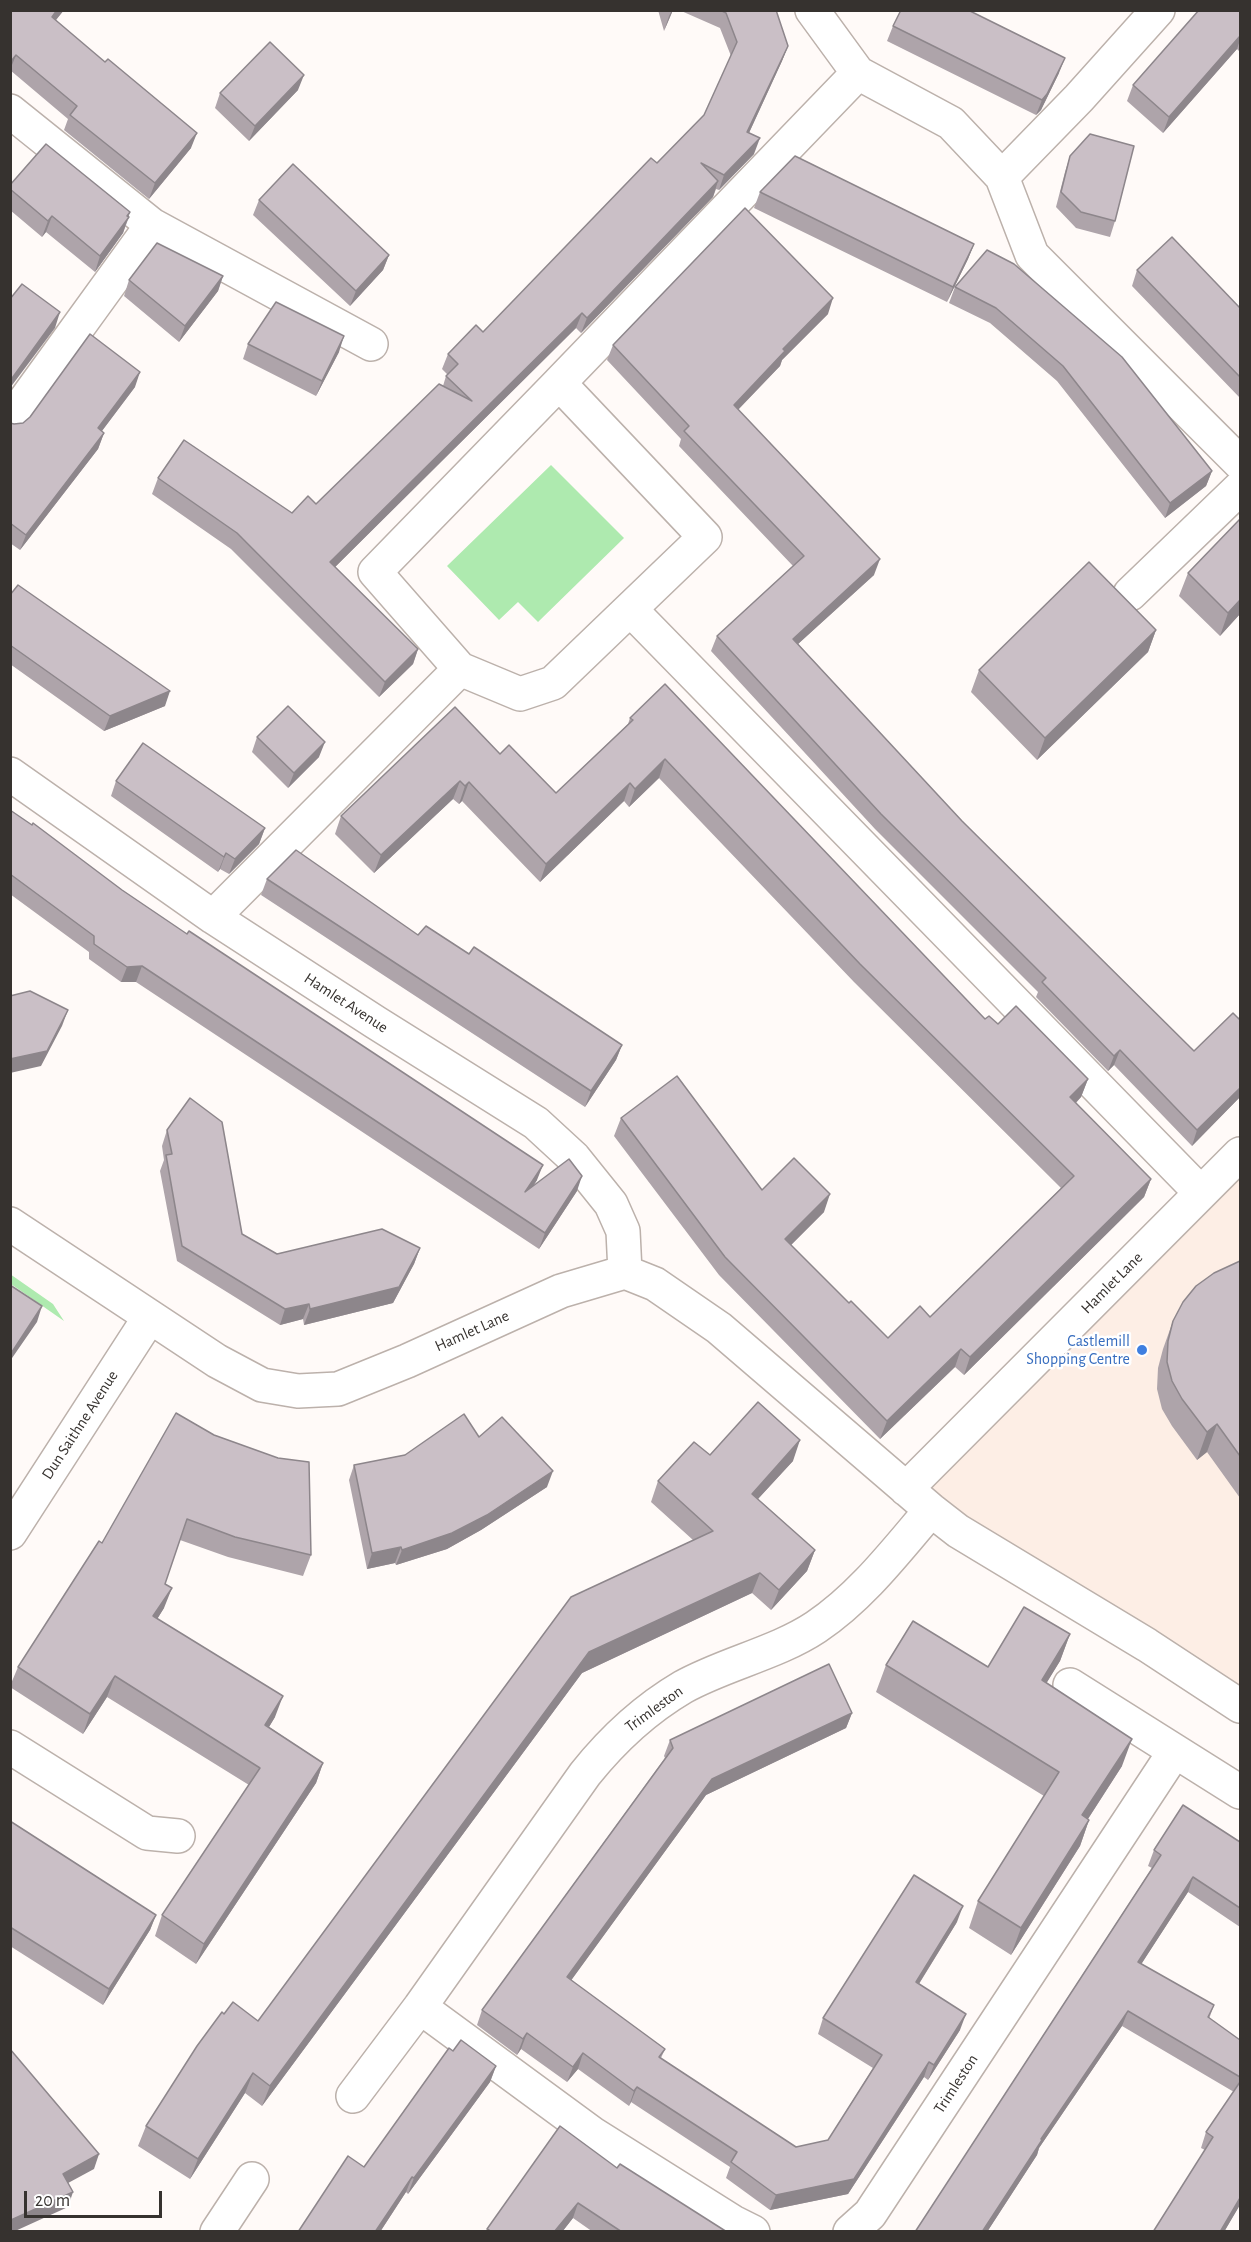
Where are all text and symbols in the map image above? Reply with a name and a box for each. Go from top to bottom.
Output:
street label: Hamlet Avenue [300,969,392,1037]
street label: Hamlet Lane [1077,1248,1147,1318]
street label: Hamlet Lane [432,1306,512,1356]
place label: Castlemill Shopping Centre [1026,1331,1130,1369]
marker: Castlemill Shopping Centre [1135,1343,1149,1357]
street label: Dun Saithne Avenue [38,1367,122,1483]
street label: Trimleston [621,1682,687,1736]
street label: Trimleston [930,2051,982,2117]
scale bar [27,2179,165,2217]
text: 20 m [35,2192,70,2210]

